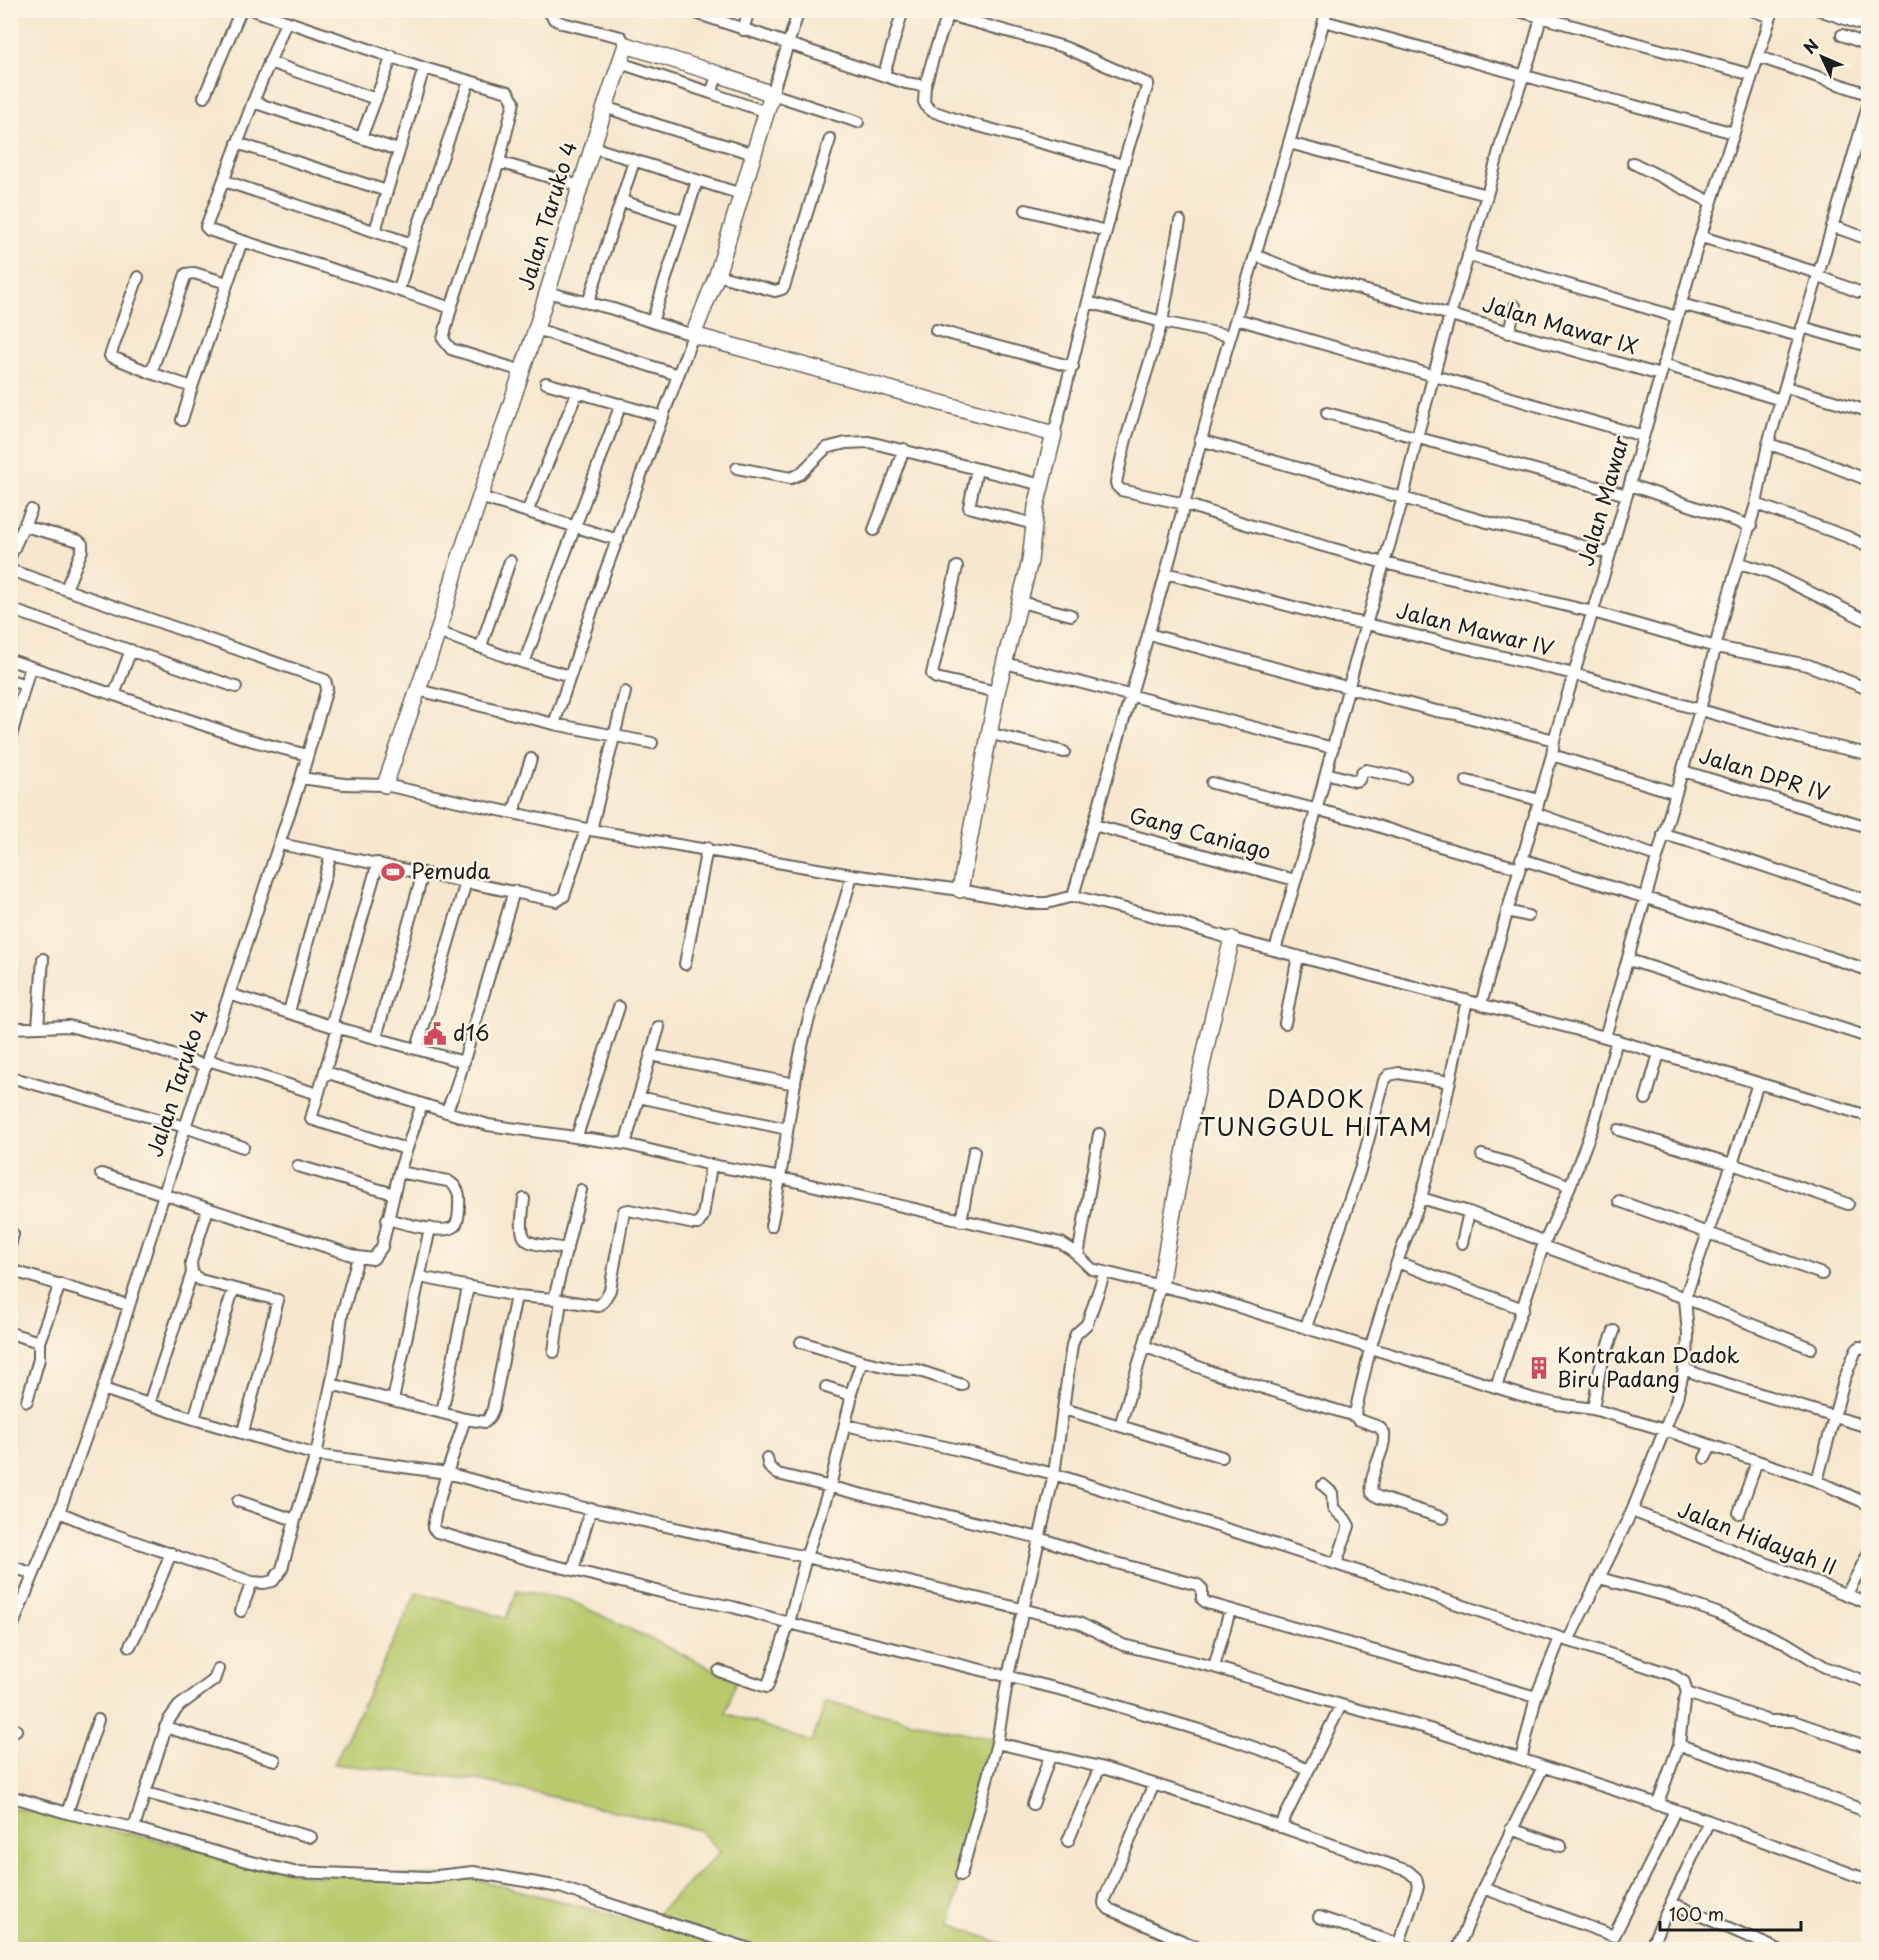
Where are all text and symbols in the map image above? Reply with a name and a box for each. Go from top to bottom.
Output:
north arrow [1792,27,1852,87]
text: N [1797,33,1824,59]
street label: Jalan Taruko 4 [508,137,584,294]
street label: Jalan Mawar IX [1479,287,1642,362]
street label: Jalan Mawar [1568,431,1636,569]
street label: Jalan Mawar IV [1393,593,1558,663]
street label: Jalan DPR IV [1695,738,1834,808]
street label: Gang Caniago [1126,798,1275,866]
place label: Pemuda [411,854,490,886]
sports icon: Pemuda [380,859,406,885]
street label: Jalan Taruko 4 [137,1004,215,1161]
place label: d16 [453,1016,490,1048]
public building icon: d16 [422,1021,448,1047]
district label: DADOK TUNGGUL HITAM [1199,1080,1433,1144]
place label: Kontrakan Dadok Biru Padang [1557,1338,1740,1394]
building icon: Kontrakan Dadok Biru Padang [1526,1355,1552,1381]
street label: Jalan Hidayah II [1674,1492,1842,1582]
scale bar [1660,1894,1801,1932]
text: 100 m [1669,1900,1724,1927]

